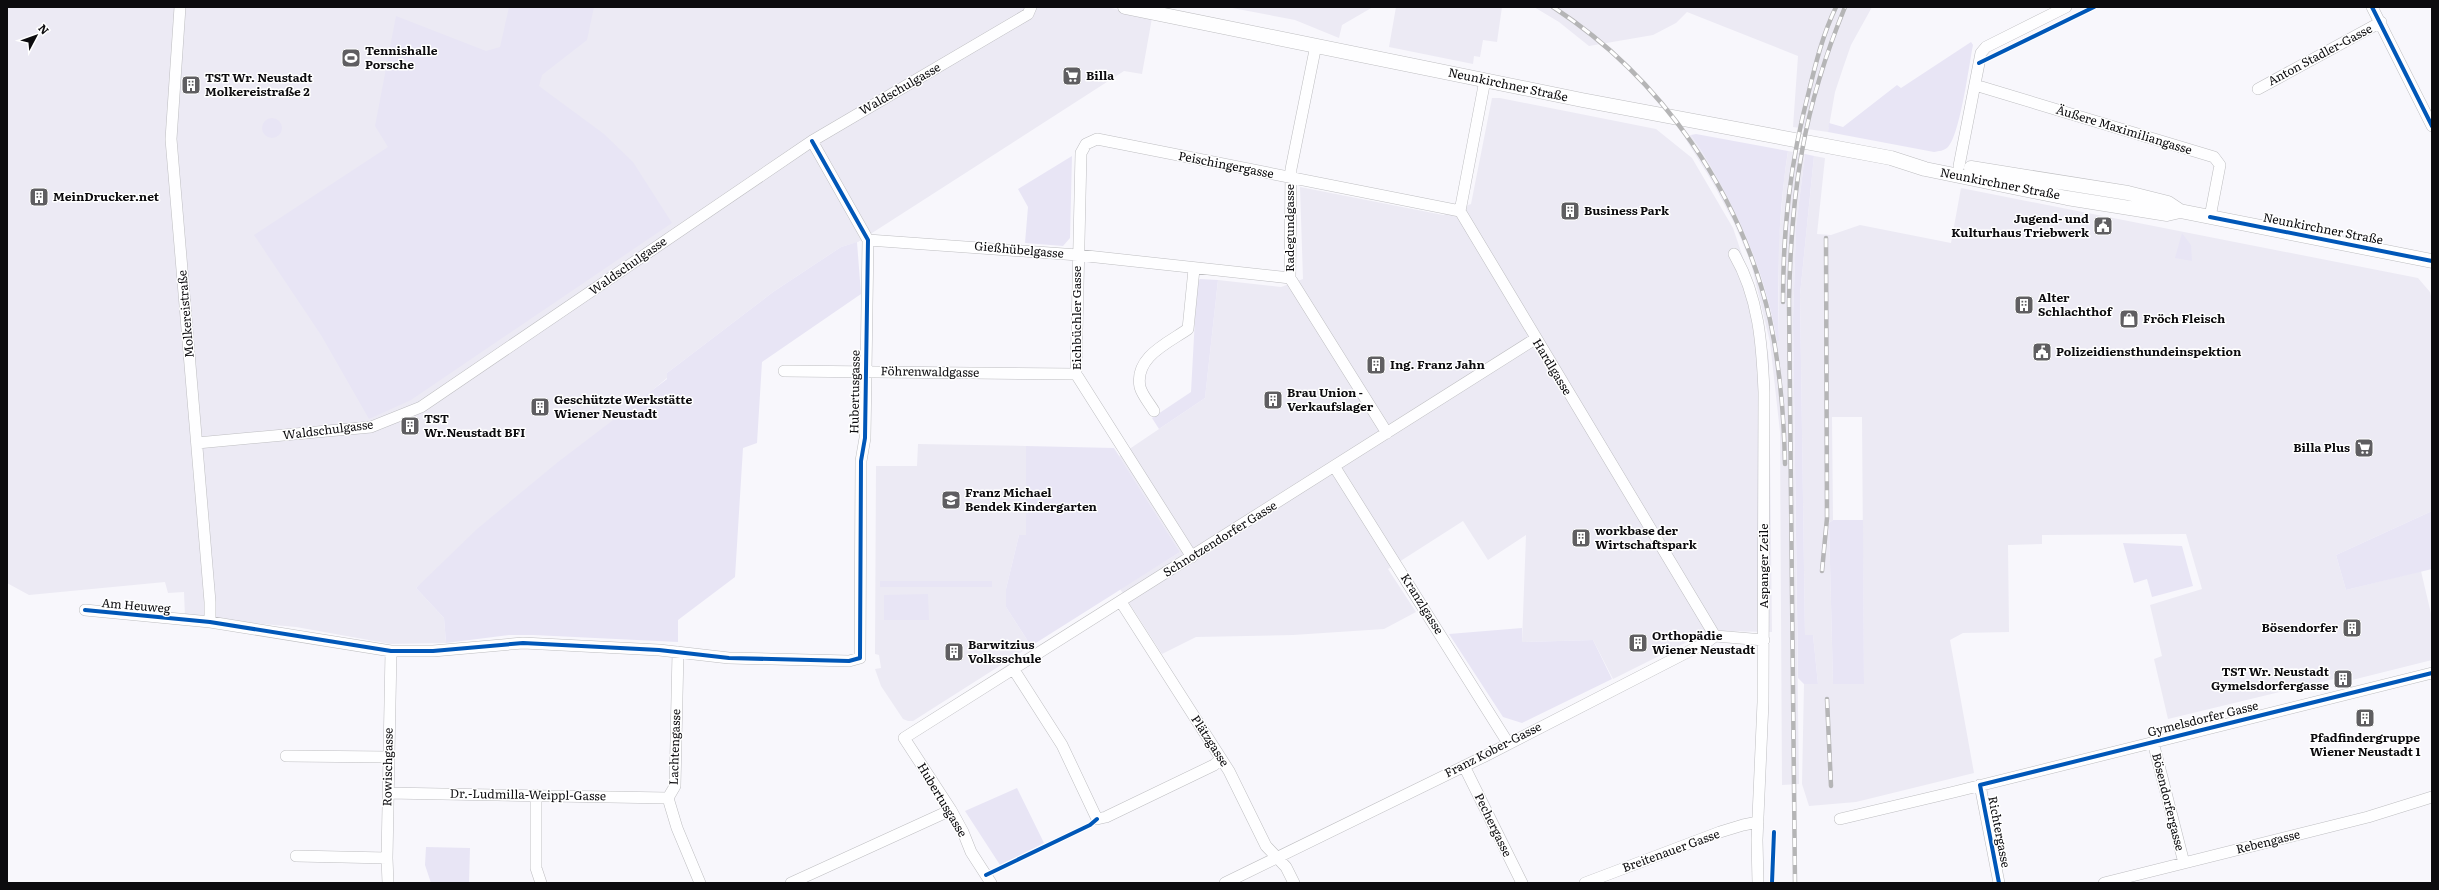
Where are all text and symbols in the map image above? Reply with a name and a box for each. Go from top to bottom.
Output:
north arrow [16,16,56,56]
street label: Anton Stadler-Gasse [2264,19,2375,89]
text: N [35,20,53,38]
place label: Tennishalle Porsche [365,41,438,73]
sports icon: Tennishalle Porsche [340,47,362,69]
street label: Waldschulgasse [855,58,944,119]
street label: Neunkirchner Straße [1447,63,1570,106]
supermarket icon: Billa [1061,65,1083,87]
place label: Billa [1086,66,1114,84]
place label: TST Wr. Neustadt Molkereistraße 2 [205,68,313,100]
building icon: TST Wr. Neustadt Molkereistraße 2 [180,74,202,96]
street label: Äußere Maximiliangasse [2054,100,2195,158]
street label: Peischingergasse [1177,146,1275,182]
street label: Neunkirchner Straße [1939,163,2062,203]
street label: Radegundgasse [1280,184,1298,272]
building icon: MeinDrucker.net [28,186,50,208]
place label: MeinDrucker.net [53,187,160,205]
building icon: Business Park [1559,200,1581,222]
place label: Business Park [1584,201,1670,219]
street label: Neunkirchner Straße [2262,208,2385,248]
place label: Jugend- und Kulturhaus Triebwerk [1951,209,2090,241]
public building icon: Jugend- und Kulturhaus Triebwerk [2092,215,2114,237]
street label: Waldschulgasse [585,232,670,299]
street label: Gießhübelgasse [974,236,1065,262]
street label: Eichbüchler Gasse [1067,266,1085,370]
street label: Molkereistraße [172,269,198,359]
place label: Alter Schlachthof [2038,288,2114,320]
building icon: Alter Schlachthof [2013,294,2035,316]
shop icon: Fröch Fleisch [2118,308,2140,330]
place label: Fröch Fleisch [2143,309,2225,327]
street label: Hardlgasse [1529,335,1577,398]
public building icon: Polizeidiensthundeinspektion [2031,341,2053,363]
place label: Polizeidiensthundeinspektion [2056,342,2242,360]
street label: Hubertusgasse [844,350,864,434]
building icon: Ing. Franz Jahn [1365,354,1387,376]
place label: Ing. Franz Jahn [1390,355,1486,373]
street label: Föhrenwaldgasse [881,361,979,381]
place label: Brau Union - Verkaufslager [1287,383,1374,415]
building icon: Brau Union - Verkaufslager [1262,389,1284,411]
place label: Geschützte Werkstätte Wiener Neustadt [554,390,693,422]
building icon: Geschützte Werkstätte Wiener Neustadt [529,396,551,418]
place label: TST Wr.Neustadt BFI [424,409,525,441]
street label: Waldschulgasse [281,415,374,444]
building icon: TST Wr.Neustadt BFI [399,415,421,437]
supermarket icon: Billa Plus [2353,437,2375,459]
place label: Billa Plus [2293,438,2350,456]
place label: Franz Michael Bendek Kindergarten [965,483,1098,515]
school or university icon: Franz Michael Bendek Kindergarten [940,489,962,511]
street label: Schnotzendorfer Gasse [1159,496,1280,581]
place label: workbase der Wirtschaftspark [1595,521,1698,553]
street label: Aspanger Zeile [1754,524,1772,608]
building icon: workbase der Wirtschaftspark [1570,527,1592,549]
street label: Kranzlgasse [1397,569,1449,637]
street label: Am Heuweg [101,593,172,617]
building icon: Bösendorfer [2341,617,2363,639]
place label: Bösendorfer [2262,618,2338,636]
place label: Orthopädie Wiener Neustadt [1652,626,1756,658]
building icon: Orthopädie Wiener Neustadt [1627,632,1649,654]
place label: Barwitzius Volksschule [968,635,1042,667]
building icon: Barwitzius Volksschule [943,641,965,663]
place label: TST Wr. Neustadt Gymelsdorfergasse [2211,662,2330,694]
building icon: TST Wr. Neustadt Gymelsdorfergasse [2332,668,2354,690]
street label: Gymelsdorfer Gasse [2145,696,2260,741]
building icon: Pfadfindergruppe Wiener Neustadt 1 [2354,707,2376,729]
street label: Lachtengasse [664,708,684,785]
street label: Plätzgasse [1187,711,1234,770]
street label: Franz Kober-Gasse [1441,717,1544,781]
street label: Rowischgasse [377,727,397,807]
place label: Pfadfindergruppe Wiener Neustadt 1 [2310,728,2420,760]
street label: Bösendorfergasse [2148,751,2190,853]
street label: Hubertusgasse [914,759,972,840]
street label: Dr.-Ludmilla-Weippl-Gasse [450,784,606,804]
street label: Pechergasse [1471,790,1517,860]
street label: Richtergasse [1984,794,2016,869]
street label: Breitenauer Gasse [1619,824,1722,876]
street label: Rebengasse [2234,824,2302,858]

